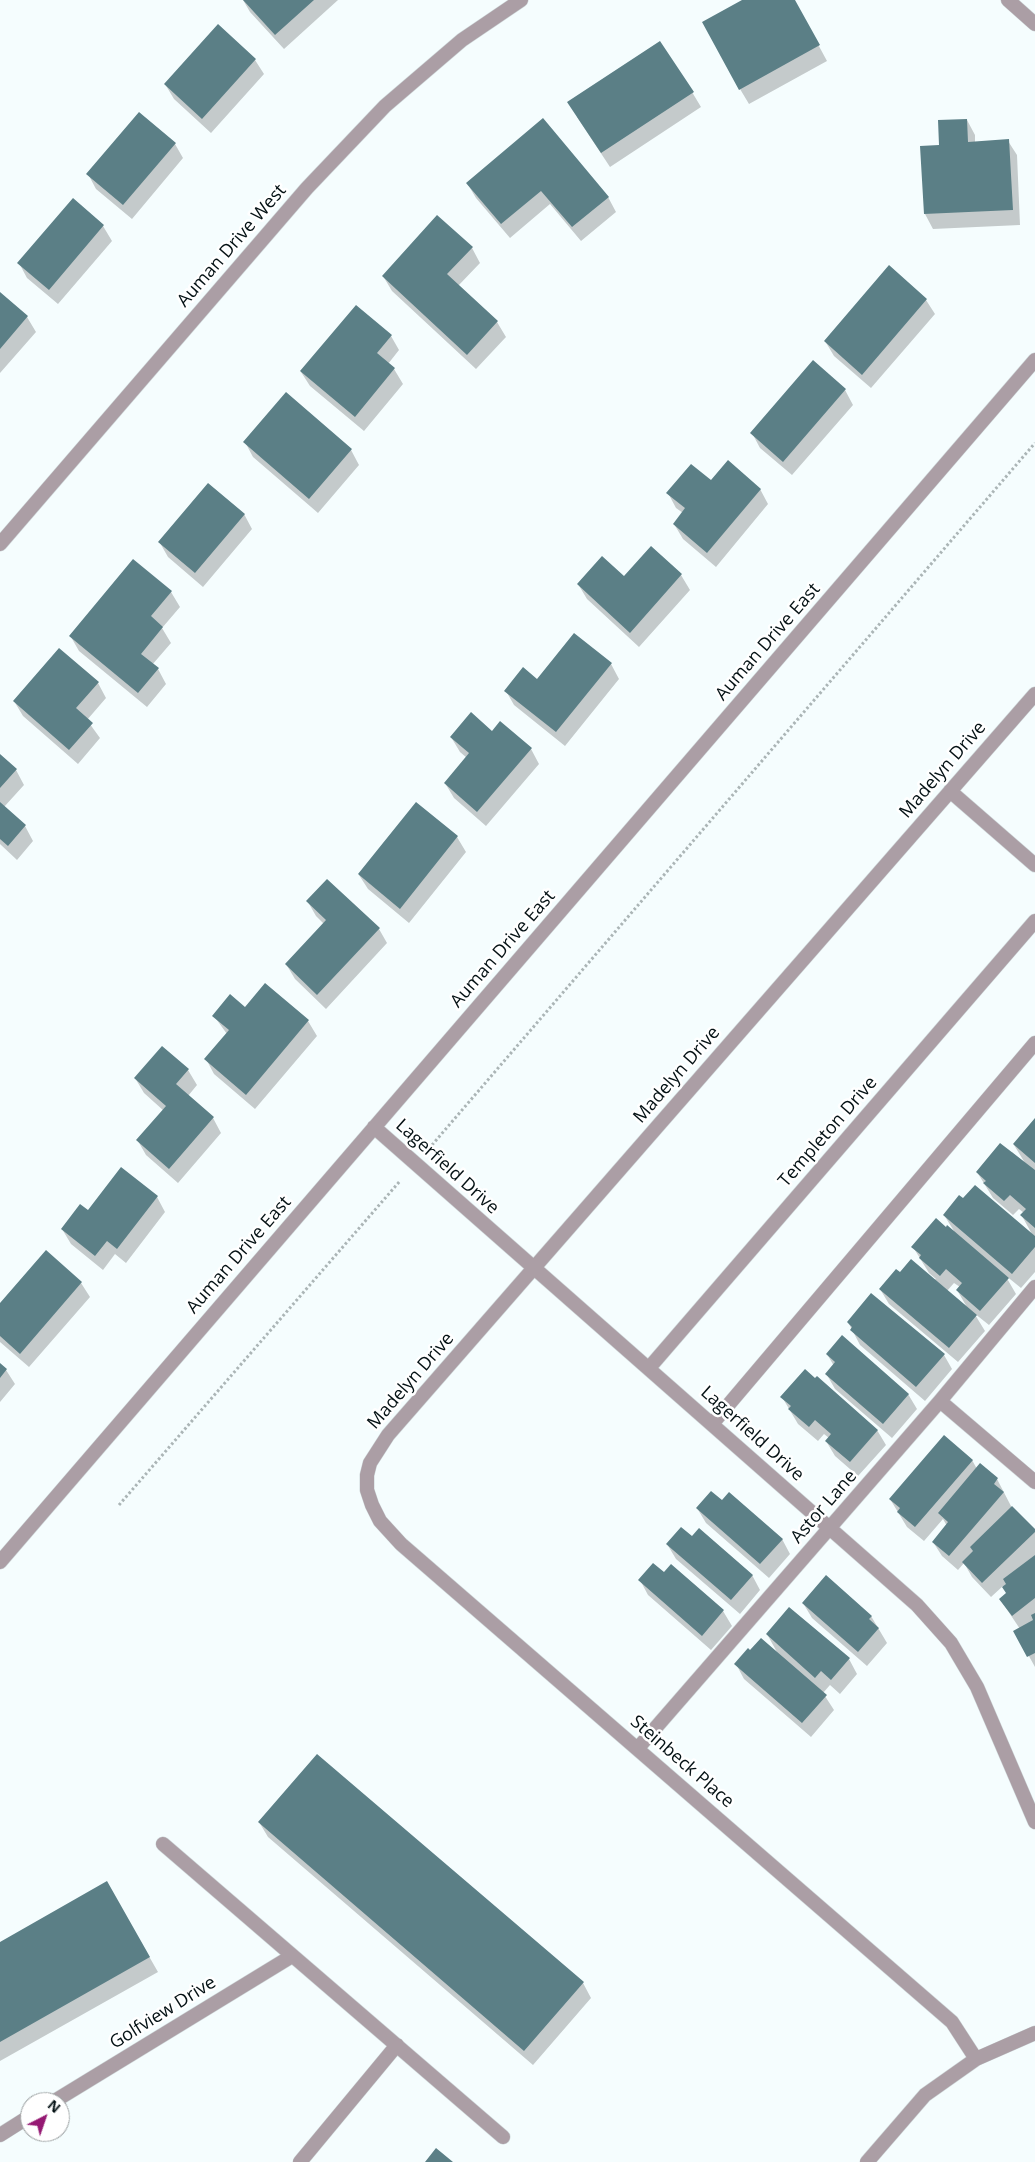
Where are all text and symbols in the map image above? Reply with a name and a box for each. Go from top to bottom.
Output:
street label: Auman Drive West [173,180,291,312]
street label: Auman Drive East [711,579,825,705]
street label: Madelyn Drive [895,717,991,823]
street label: Auman Drive East [446,886,560,1012]
street label: Madelyn Drive [629,1022,725,1128]
street label: Templeton Drive [774,1072,882,1192]
street label: Lagerfield Drive [391,1115,503,1219]
street label: Auman Drive East [182,1192,296,1318]
street label: Madelyn Drive [363,1328,459,1434]
street label: Lagerfield Drive [696,1382,808,1486]
street label: Astor Lane [786,1466,862,1548]
street label: Steinbeck Place [626,1711,738,1813]
street label: Golfview Drive [106,1972,220,2054]
north arrow [20,2092,70,2142]
text: N [44,2095,65,2117]

